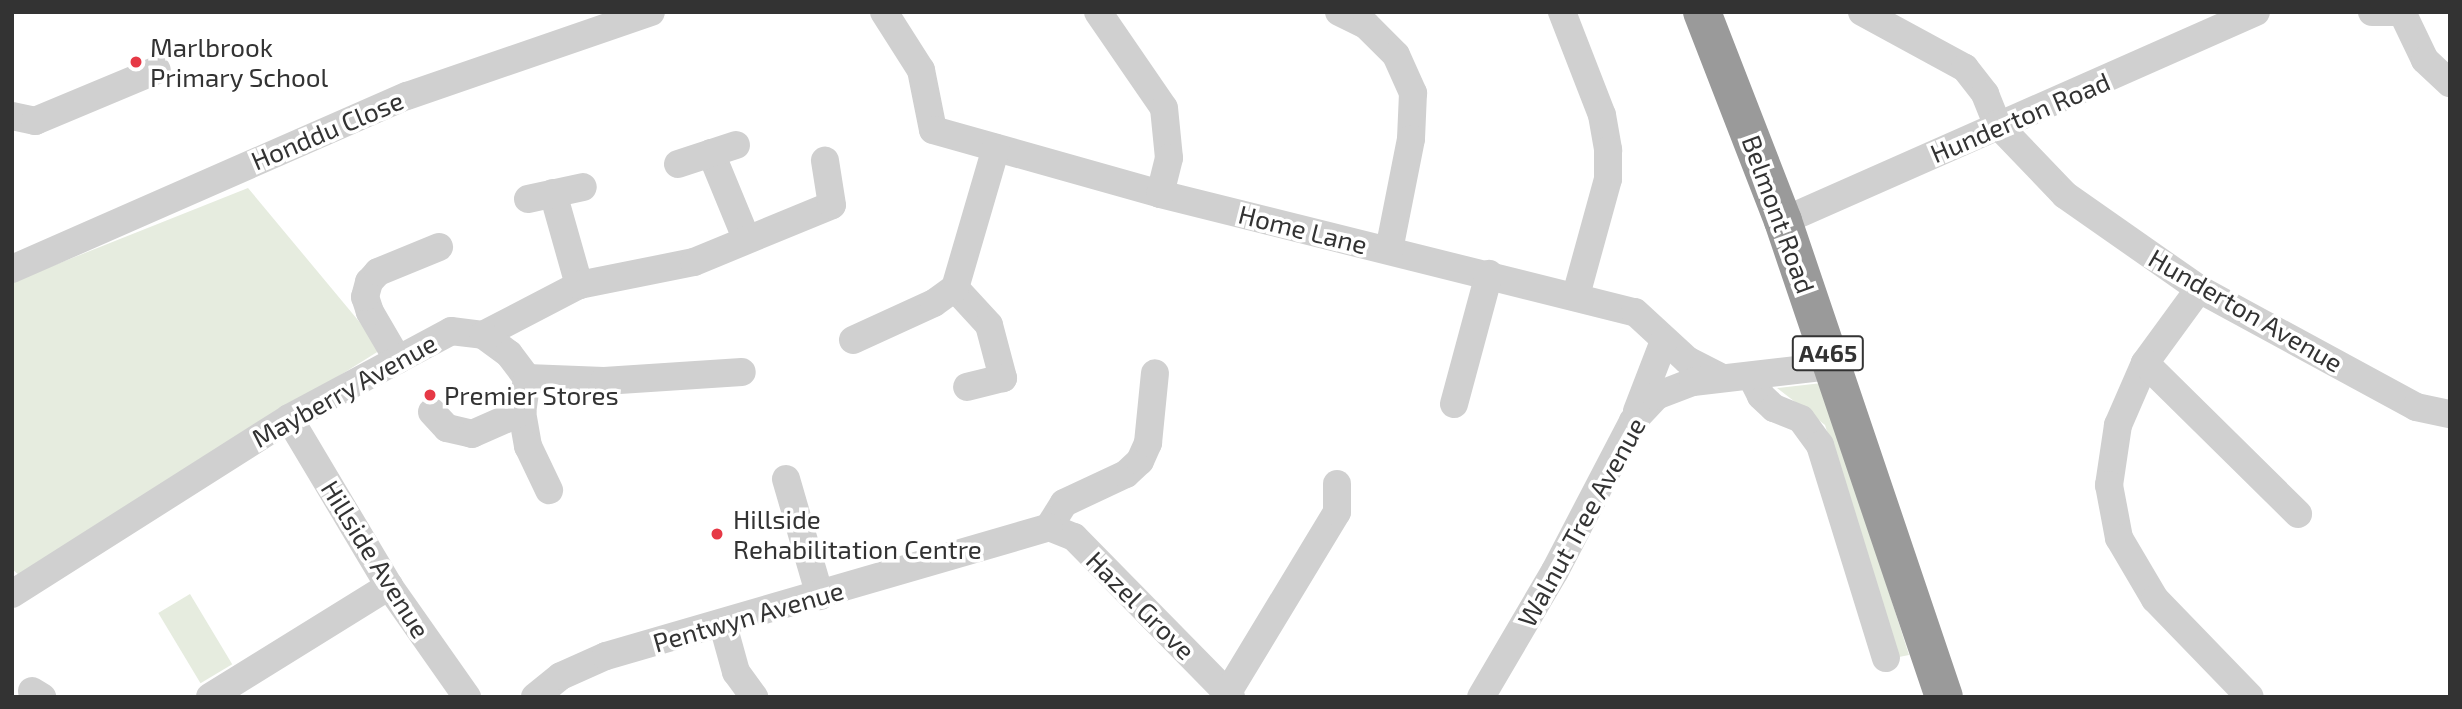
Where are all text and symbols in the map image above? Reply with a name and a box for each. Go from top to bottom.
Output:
place label: Marlbrook Primary School [150,31,329,92]
marker: Marlbrook Primary School [128,54,144,70]
street label: Hunderton Road [1926,65,2114,169]
street label: Honddu Close [246,84,408,176]
street label: Belmont Road [1736,131,1822,297]
street label: Home Lane [1235,198,1371,260]
street label: Hunderton Avenue [2143,242,2349,378]
street label: Mayberry Avenue [246,326,442,454]
road number: A465 [1791,332,1865,374]
place label: Premier Stores [444,379,619,411]
marker: Premier Stores [422,387,438,403]
street label: Walnut Tree Avenue [1510,411,1652,633]
street label: Hillside Avenue [315,474,437,644]
place label: Hillside Rehabilitation Centre [733,503,982,564]
marker: Hillside Rehabilitation Centre [707,524,727,544]
street label: Hazel Grove [1080,544,1202,666]
street label: Pentwyn Avenue [649,574,847,658]

